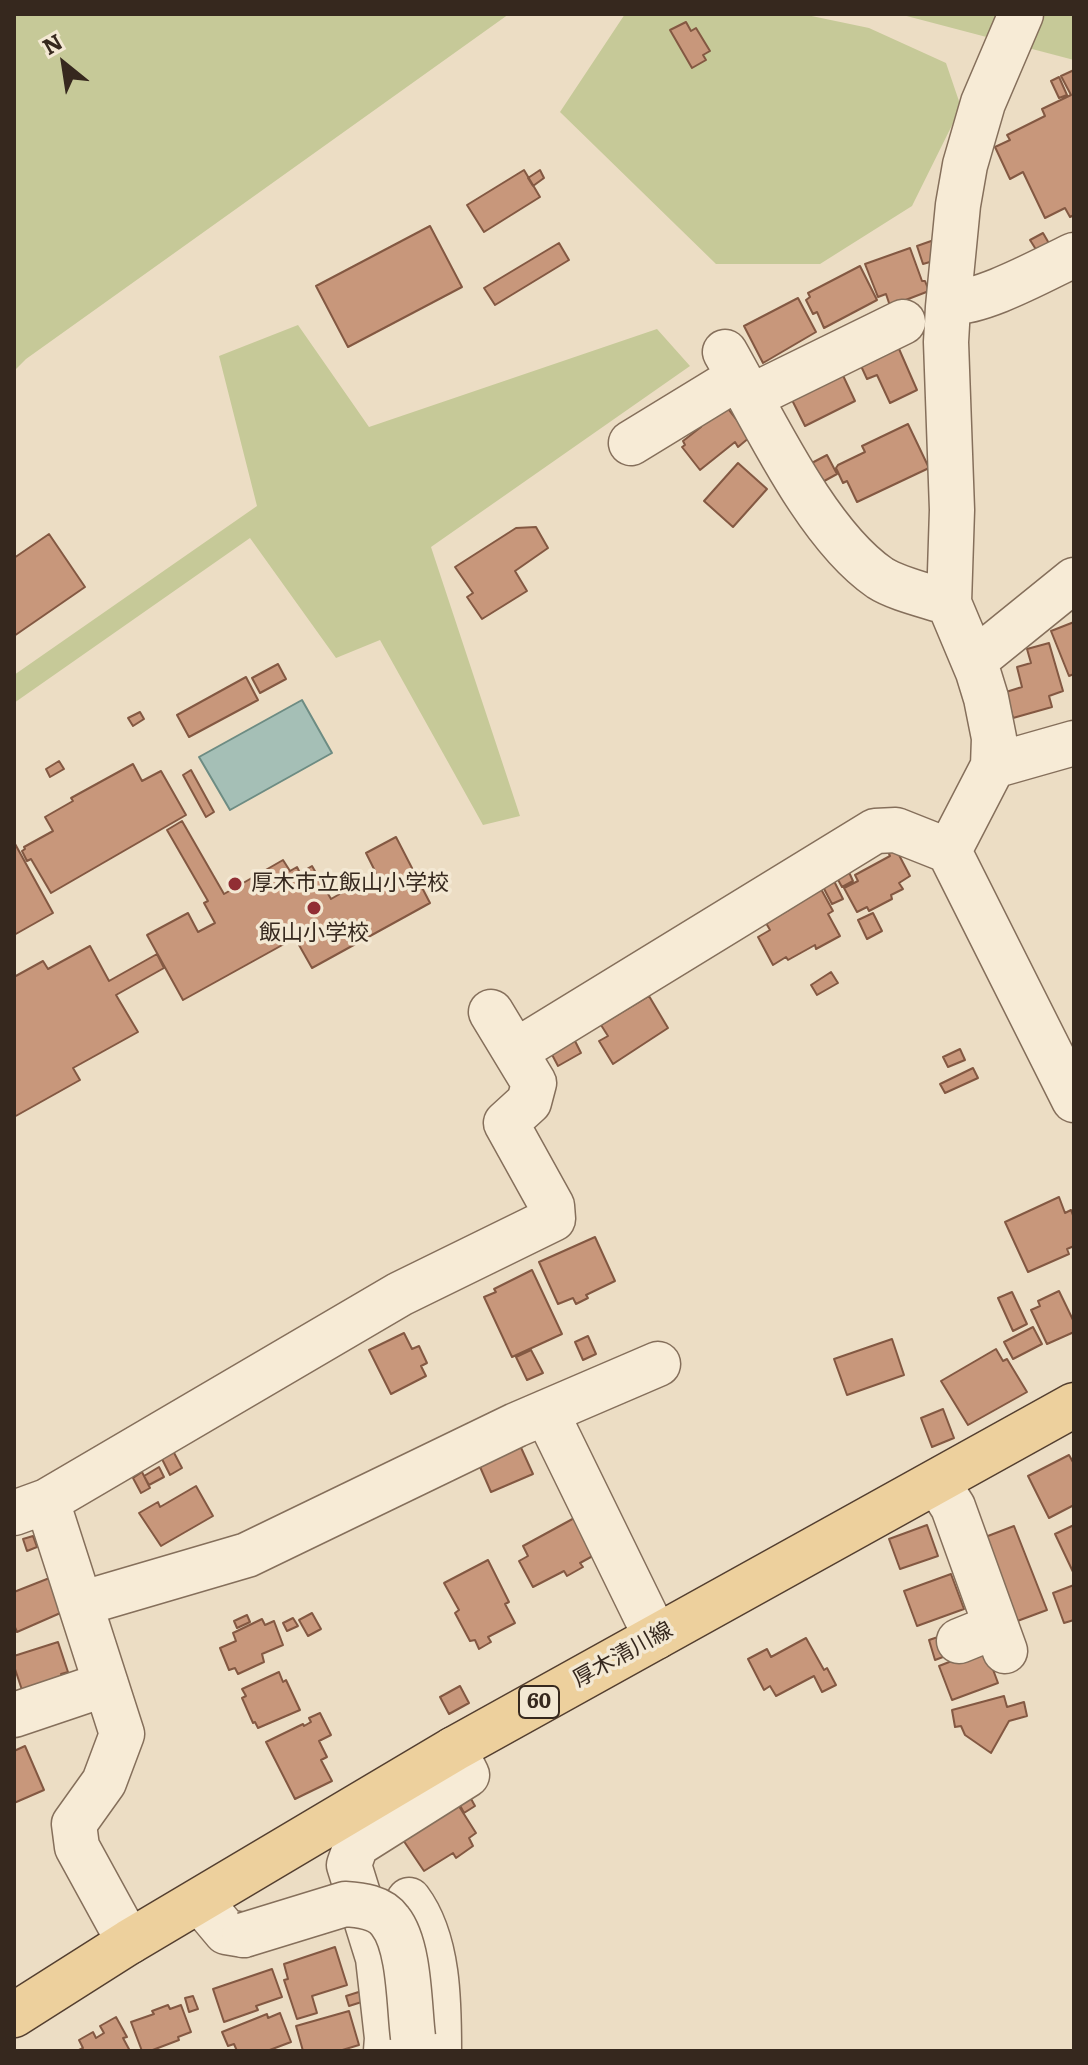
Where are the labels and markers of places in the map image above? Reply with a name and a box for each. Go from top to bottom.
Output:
place label: 厚木市立飯山小学校 [251,871,449,897]
marker: 厚木市立飯山小学校 [226,875,244,893]
marker: 飯山小学校 [305,899,323,917]
place label: 飯山小学校 [259,921,369,947]

